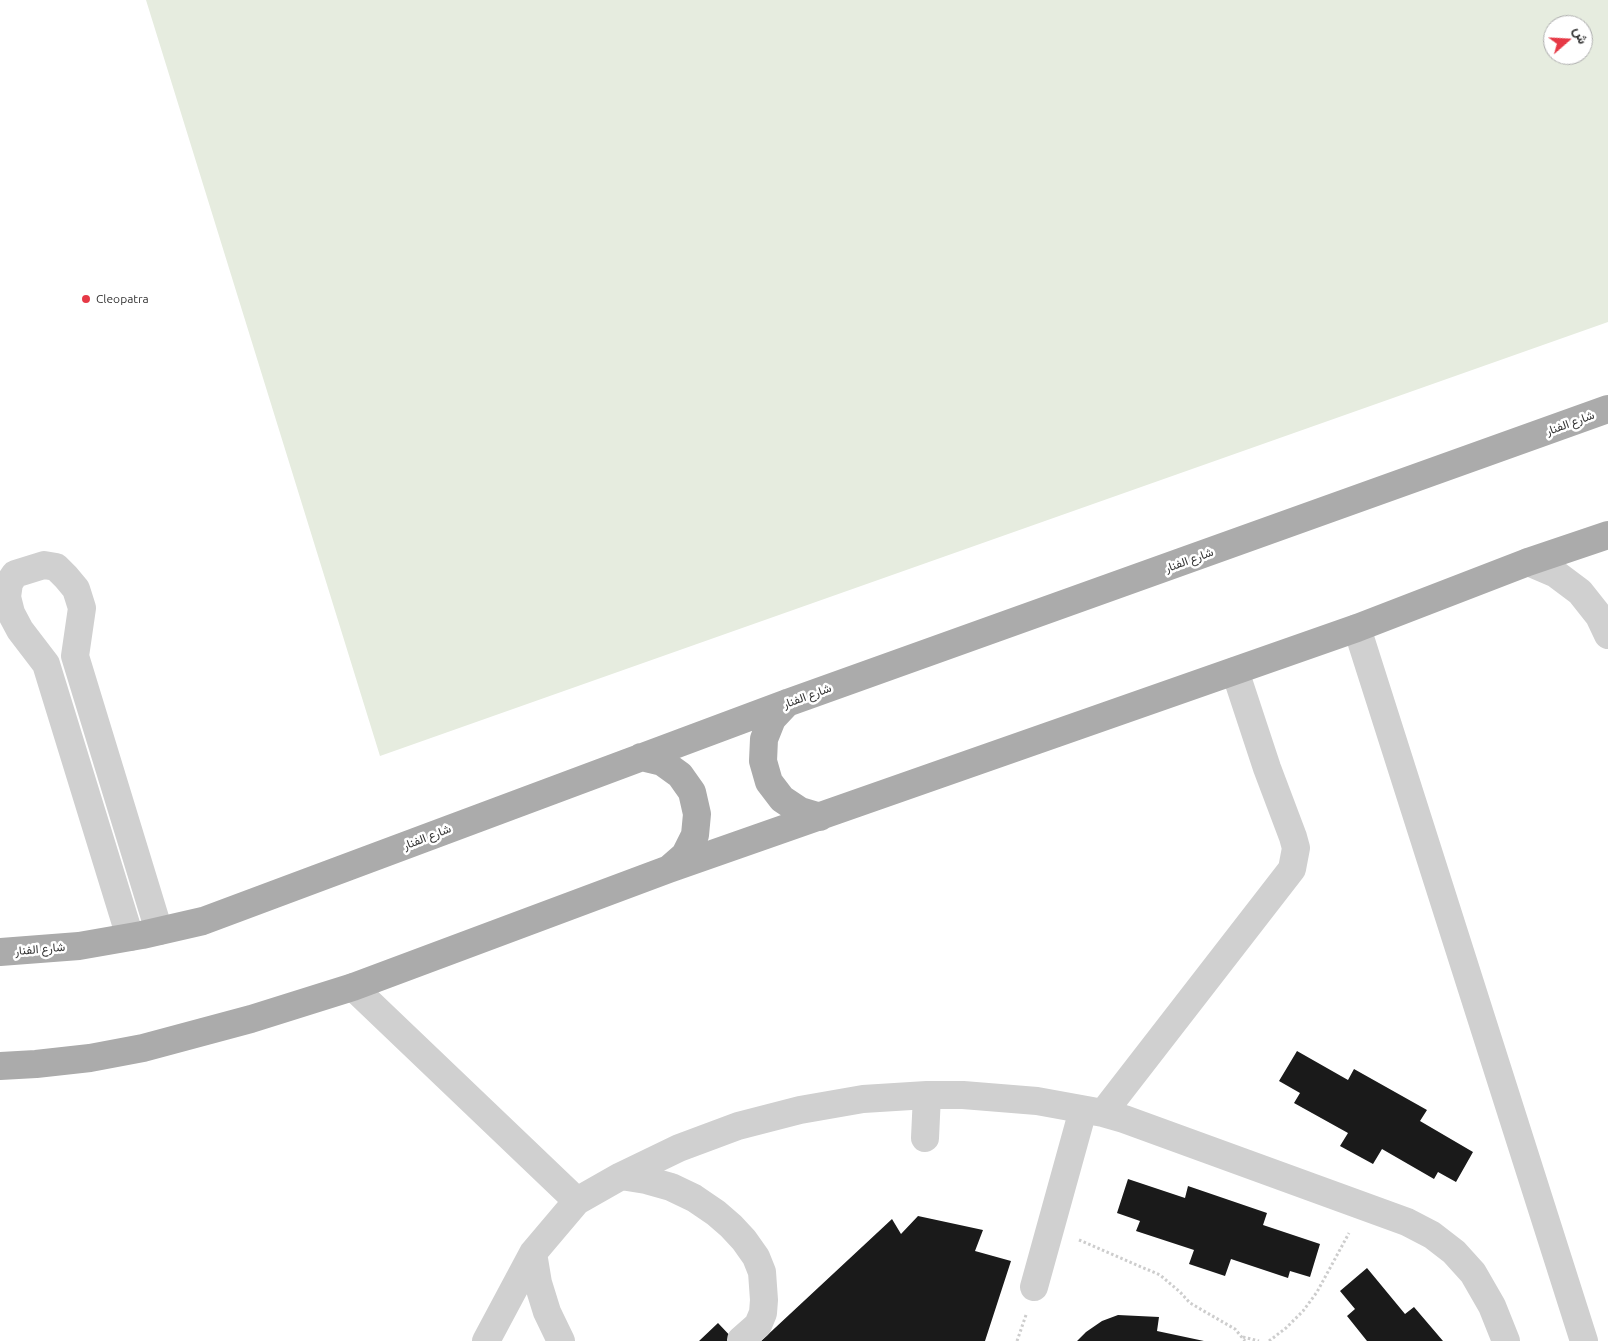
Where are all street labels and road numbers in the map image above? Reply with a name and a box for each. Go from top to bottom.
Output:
street label: شارع الفنار [1544,408,1596,438]
street label: شارع الفنار [1163,545,1215,575]
street label: شارع الفنار [781,681,833,711]
street label: شارع الفنار [401,821,453,853]
street label: شارع الفنار [14,940,66,958]

